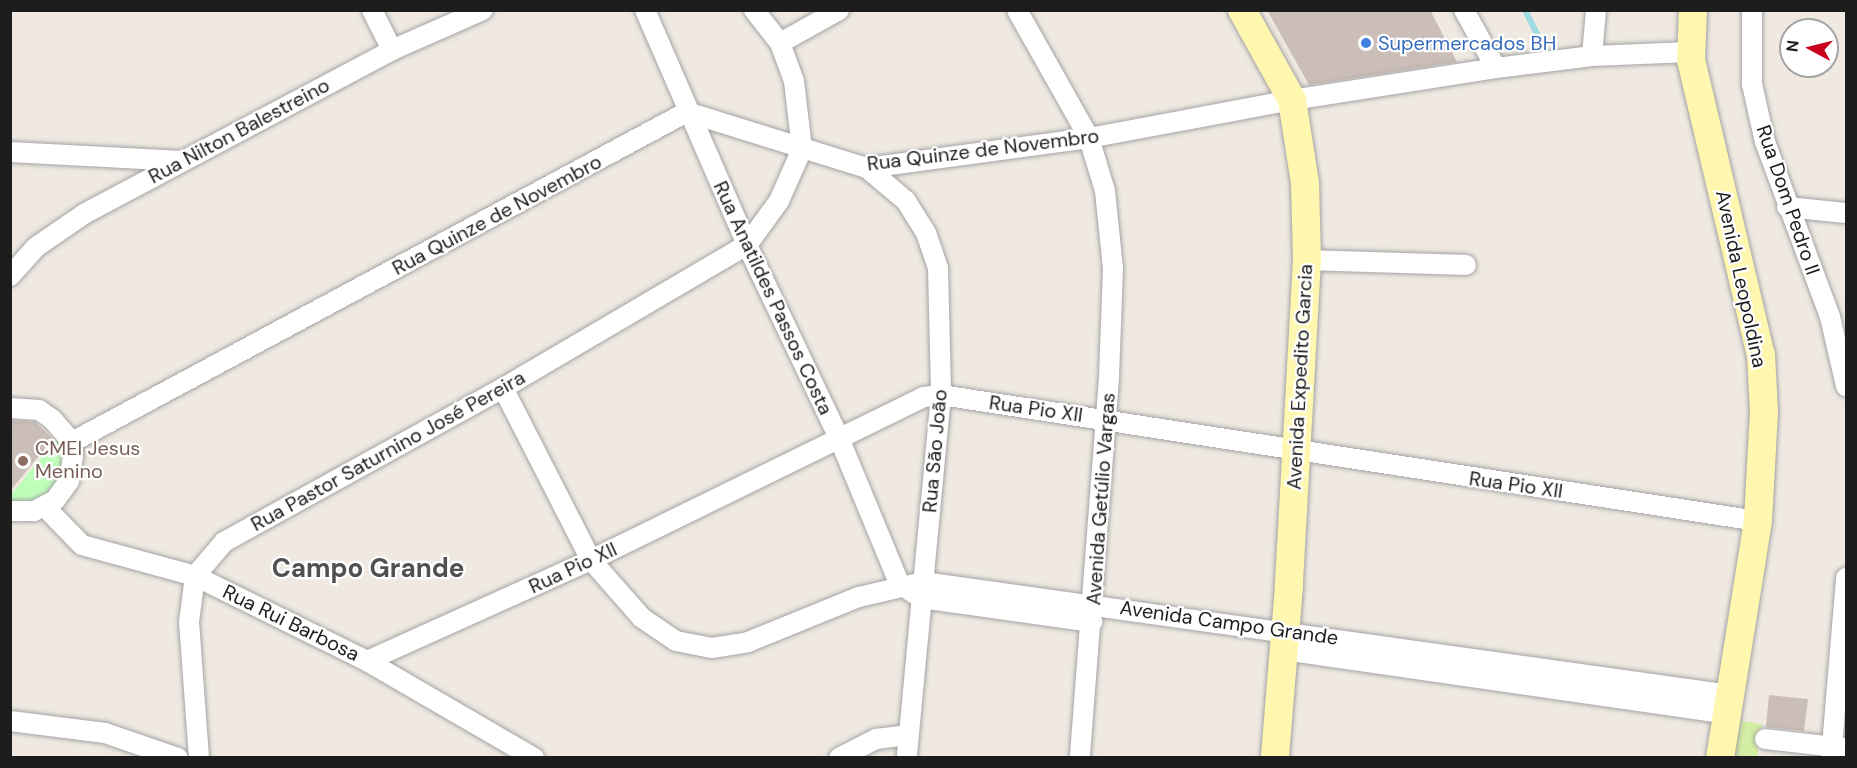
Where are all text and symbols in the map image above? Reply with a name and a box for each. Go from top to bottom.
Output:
north arrow [1779,18,1839,78]
place label: Supermercados BH [1378,31,1556,55]
marker: Supermercados BH [1359,36,1373,50]
text: N [1781,39,1804,53]
street label: Rua Nilton Balestreino [144,73,334,189]
street label: Rua Dom Pedro II [1751,122,1825,278]
street label: Rua Quinze de Novembro [866,124,1100,176]
street label: Rua Quinze de Novembro [388,150,606,280]
street label: Rua Anatildes Passos Costa [708,177,838,419]
street label: Avenida Leopoldina [1710,188,1772,370]
street label: Avenida Expedito Garcia [1282,264,1318,490]
street label: Rua Pastor Saturnino José Pereira [247,365,529,537]
street label: Rua São João [918,388,952,514]
street label: Rua Pio XII [988,391,1084,427]
street label: Avenida Getúlio Vargas [1082,392,1120,606]
place label: CMEI Jesus Menino [35,437,140,484]
marker: CMEI Jesus Menino [16,454,30,468]
street label: Rua Pio XII [1468,467,1564,503]
street label: Rua Pio XII [525,537,621,599]
district label: Campo Grande [272,553,464,585]
street label: Rua Rui Barbosa [219,580,363,666]
street label: Avenida Campo Grande [1118,596,1340,650]

